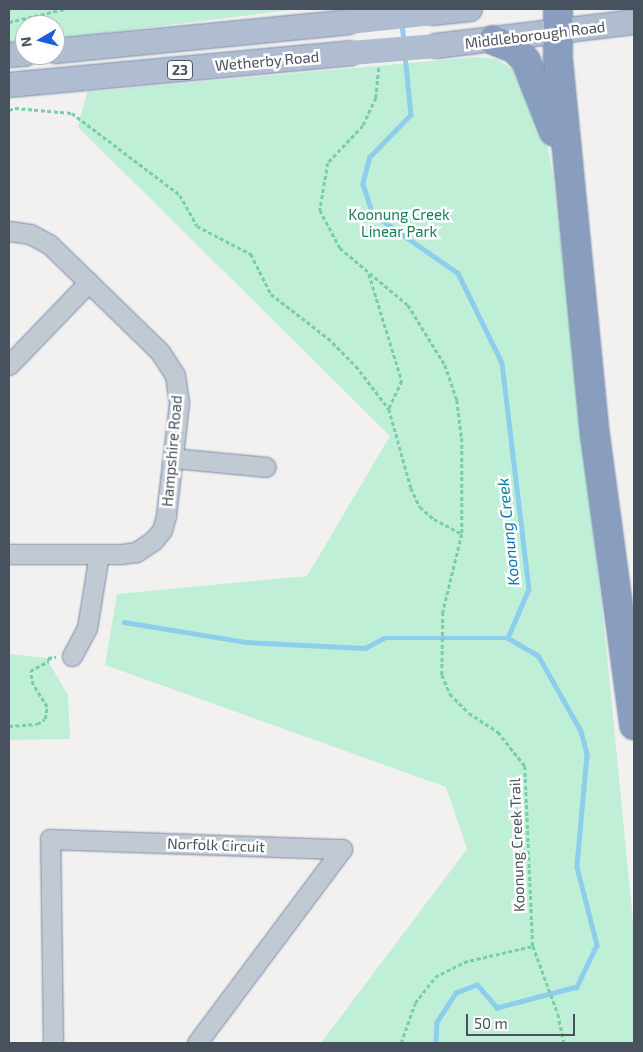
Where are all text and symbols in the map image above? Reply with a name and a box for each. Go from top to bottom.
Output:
north arrow [15,15,65,65]
street label: Middleborough Road [464,17,606,53]
text: N [17,36,35,48]
street label: Wetherby Road [214,47,320,75]
road number: 23 [166,58,194,82]
park label: Koonung Creek Linear Park [348,205,450,240]
street label: Hampshire Road [158,394,186,508]
water label: Koonung Creek [493,477,523,587]
street label: Koonung Creek Trail [506,777,528,913]
street label: Norfolk Circuit [167,834,265,856]
scale bar [468,1004,577,1036]
text: 50 m [474,1014,508,1032]

